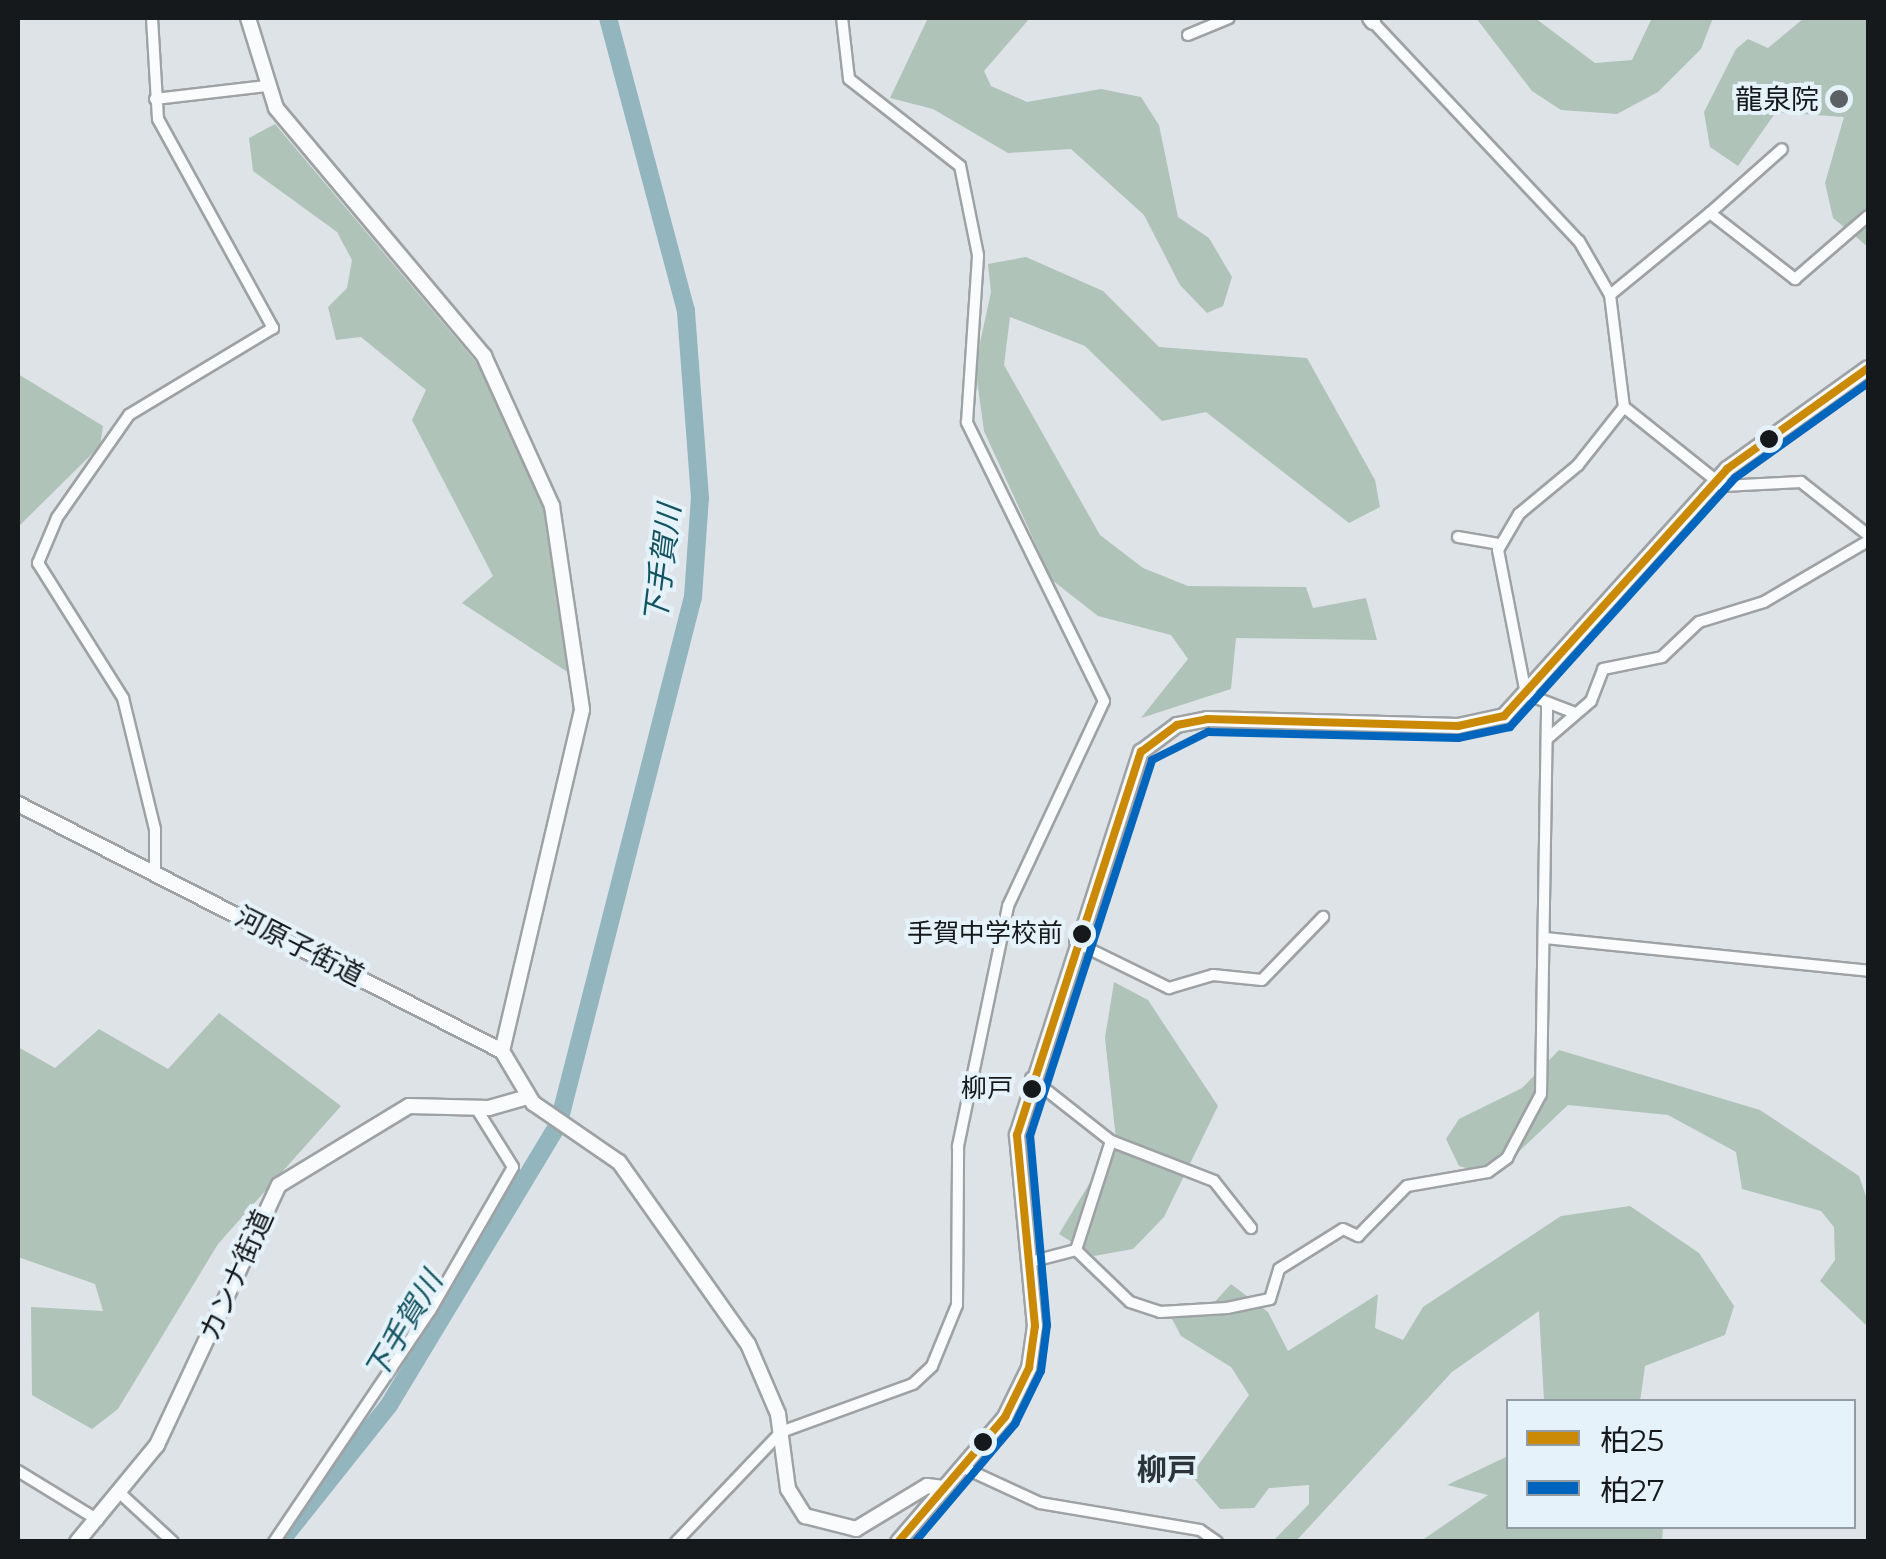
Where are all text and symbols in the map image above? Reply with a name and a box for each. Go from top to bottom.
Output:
place label: 龍泉院 [1735,82,1819,116]
marker: 龍泉院 [1828,88,1850,110]
unlabelled marker [1759,429,1779,449]
water label: 下手賀川 [638,502,688,626]
street label: 河原子街道 [230,899,370,993]
place label: 手賀中学校前 [907,918,1063,950]
marker: 手賀中学校前 [1072,924,1092,944]
place label: 柳戸 [961,1073,1013,1105]
marker: 柳戸 [1022,1079,1042,1099]
street label: カンナ街道 [192,1204,280,1346]
water label: 下手賀川 [358,1265,450,1387]
legend [1506,1399,1856,1529]
text: 柏25 [1600,1422,1664,1459]
unlabelled marker [973,1432,993,1452]
district label: 柳戸 [1137,1452,1197,1488]
text: 柏27 [1600,1472,1665,1509]

